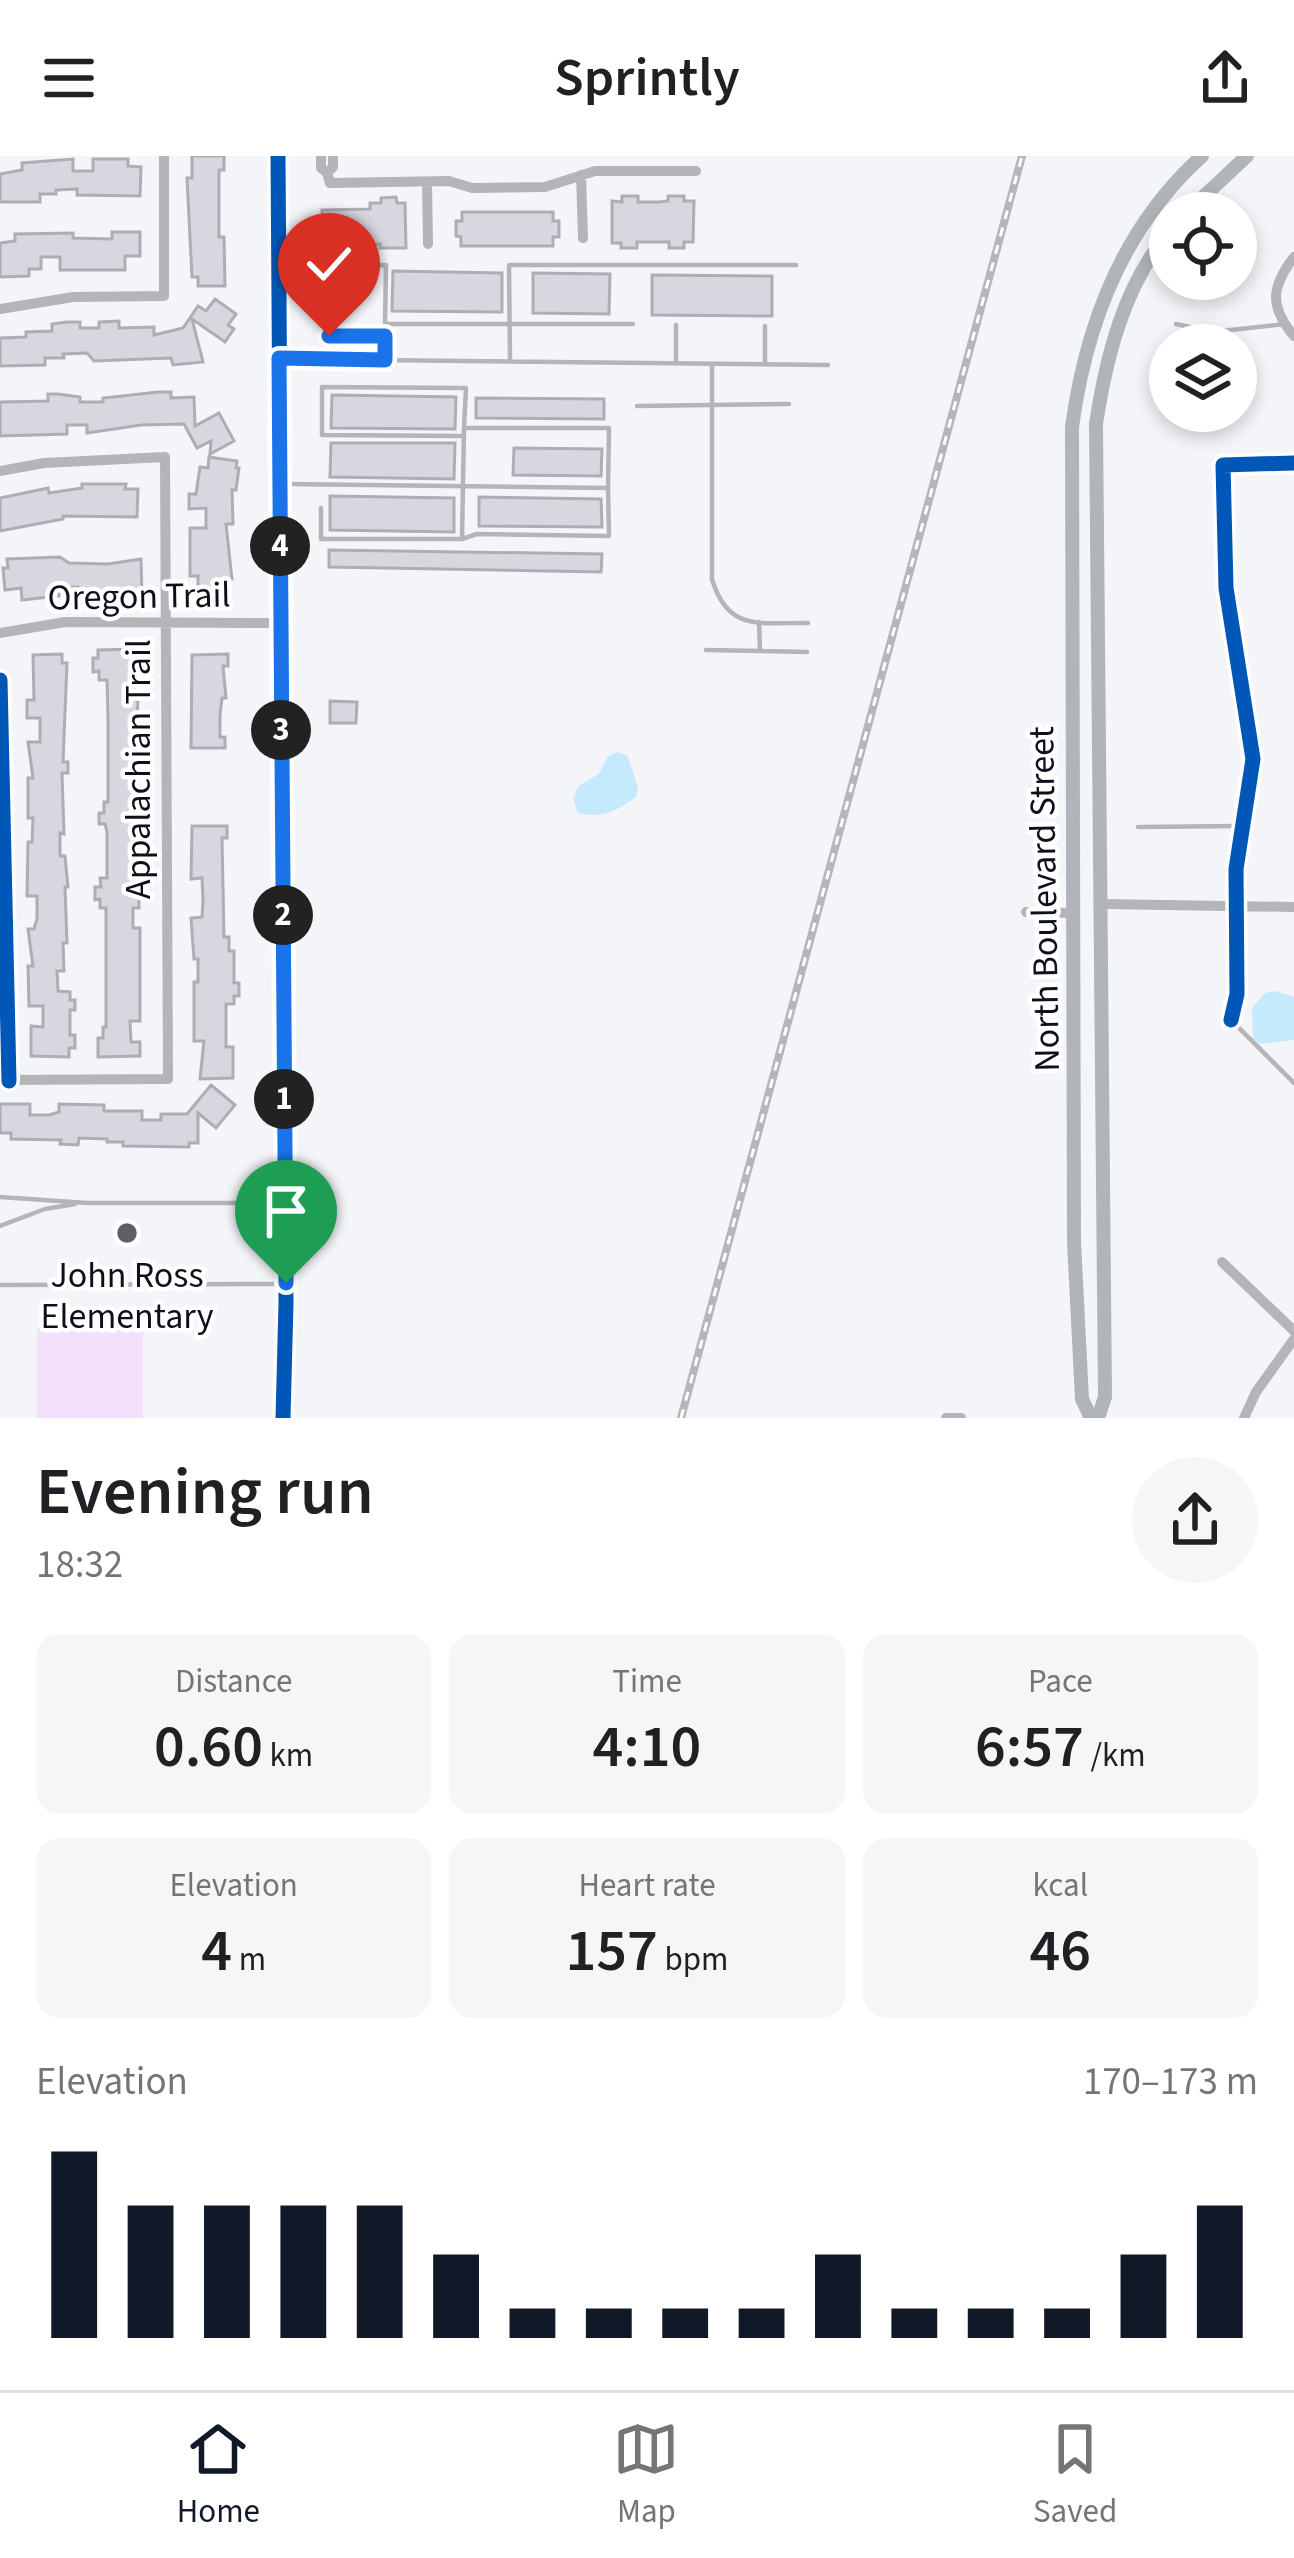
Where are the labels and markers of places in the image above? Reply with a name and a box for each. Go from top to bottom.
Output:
pin [278,213,380,336]
pin: 4 [250,516,310,576]
pin: 3 [251,700,311,760]
pin: 2 [253,885,313,945]
pin: 1 [254,1069,314,1129]
pin [235,1160,337,1283]
marker: John Ross Elementary [114,1220,140,1246]
place label: John Ross Elementary [40,1250,214,1342]

